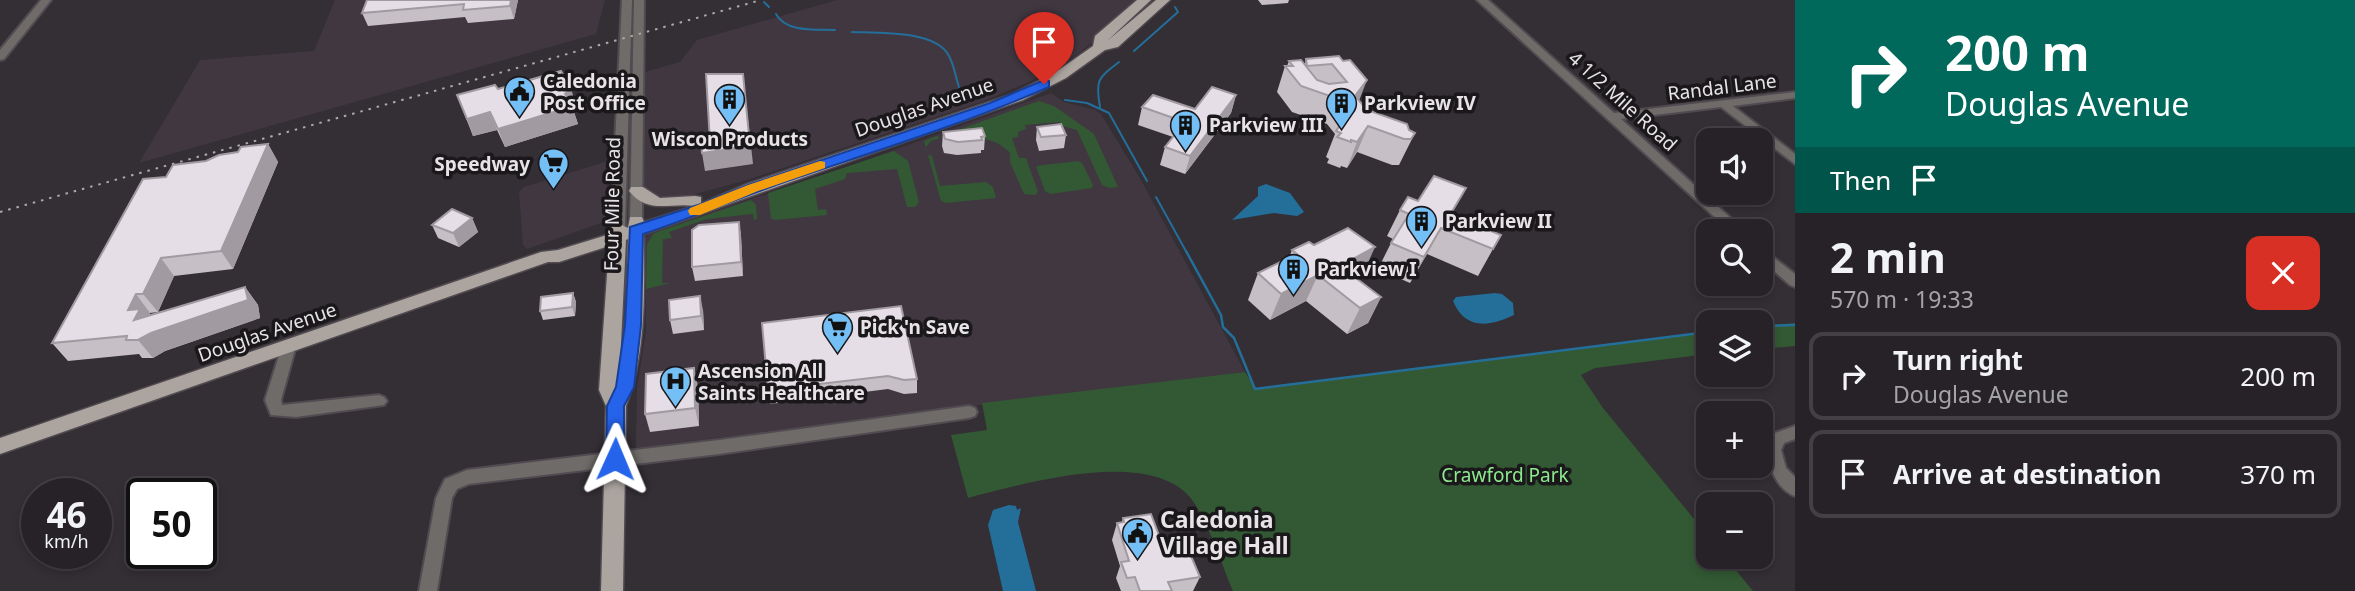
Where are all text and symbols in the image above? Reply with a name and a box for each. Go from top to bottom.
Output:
pin [1014,12.0,1074,84]
text: 200 m [1945,19,2090,85]
icon: arrive [1025,23,1063,61]
icon: right [1830,28,1921,119]
street label: 4 1/2 Mile Road [1563,45,1683,157]
street label: Randal Lane [1666,67,1778,107]
place label: Caledonia Post Office [543,68,646,116]
street label: Douglas Avenue [851,71,997,143]
public building icon: Caledonia Post Office [503,75,537,119]
text: Douglas Avenue [1945,82,2189,125]
building icon: Wiscon Products [713,83,747,127]
building icon: Parkview IV [1324,86,1358,130]
place label: Parkview IV [1364,90,1477,116]
building icon: Parkview III [1169,108,1203,152]
place label: Parkview III [1209,112,1323,138]
place label: Wiscon Products [652,126,808,152]
map controls [1696,128,1773,569]
button: sound [1696,128,1773,205]
street label: Four Mile Road [598,137,626,271]
supermarket icon: Speedway [536,147,570,191]
place label: Speedway [434,151,530,177]
icon: arrive [1905,161,1943,199]
text: Then [1830,162,1891,198]
building icon: Parkview II [1405,204,1439,248]
place label: Parkview II [1445,208,1552,234]
button: search [1696,219,1773,296]
text: 2 min [1830,228,1946,285]
button: close [2246,236,2320,310]
building icon: Parkview I [1277,252,1311,296]
place label: Parkview I [1317,256,1417,282]
text: 570 m · 19:33 [1830,283,1974,315]
street label: Douglas Avenue [194,296,340,368]
supermarket icon: Pick 'n Save [820,310,854,354]
button: layers [1696,310,1773,387]
place label: Pick 'n Save [860,314,970,340]
text: Turn right [1893,342,2023,378]
icon: right [1834,357,1872,395]
place label: Ascension All Saints Healthcare [698,358,865,406]
text: 200 m [2240,358,2316,394]
hospital icon: Ascension All Saints Healthcare [658,365,692,409]
text: Douglas Avenue [1893,378,2069,410]
button: + [1696,401,1773,478]
position arrow [578,422,652,496]
icon: arrive [1834,455,1872,493]
text: Arrive at destination [1893,456,2162,492]
text: 370 m [2240,456,2316,492]
park label: Crawford Park [1441,462,1569,488]
speed limit sign: 50 [126,478,217,569]
text: 46 [46,491,87,538]
button: − [1696,492,1773,569]
place label: Caledonia Village Hall [1160,503,1289,561]
public building icon: Caledonia Village Hall [1120,516,1154,560]
text: km/h [44,529,89,553]

